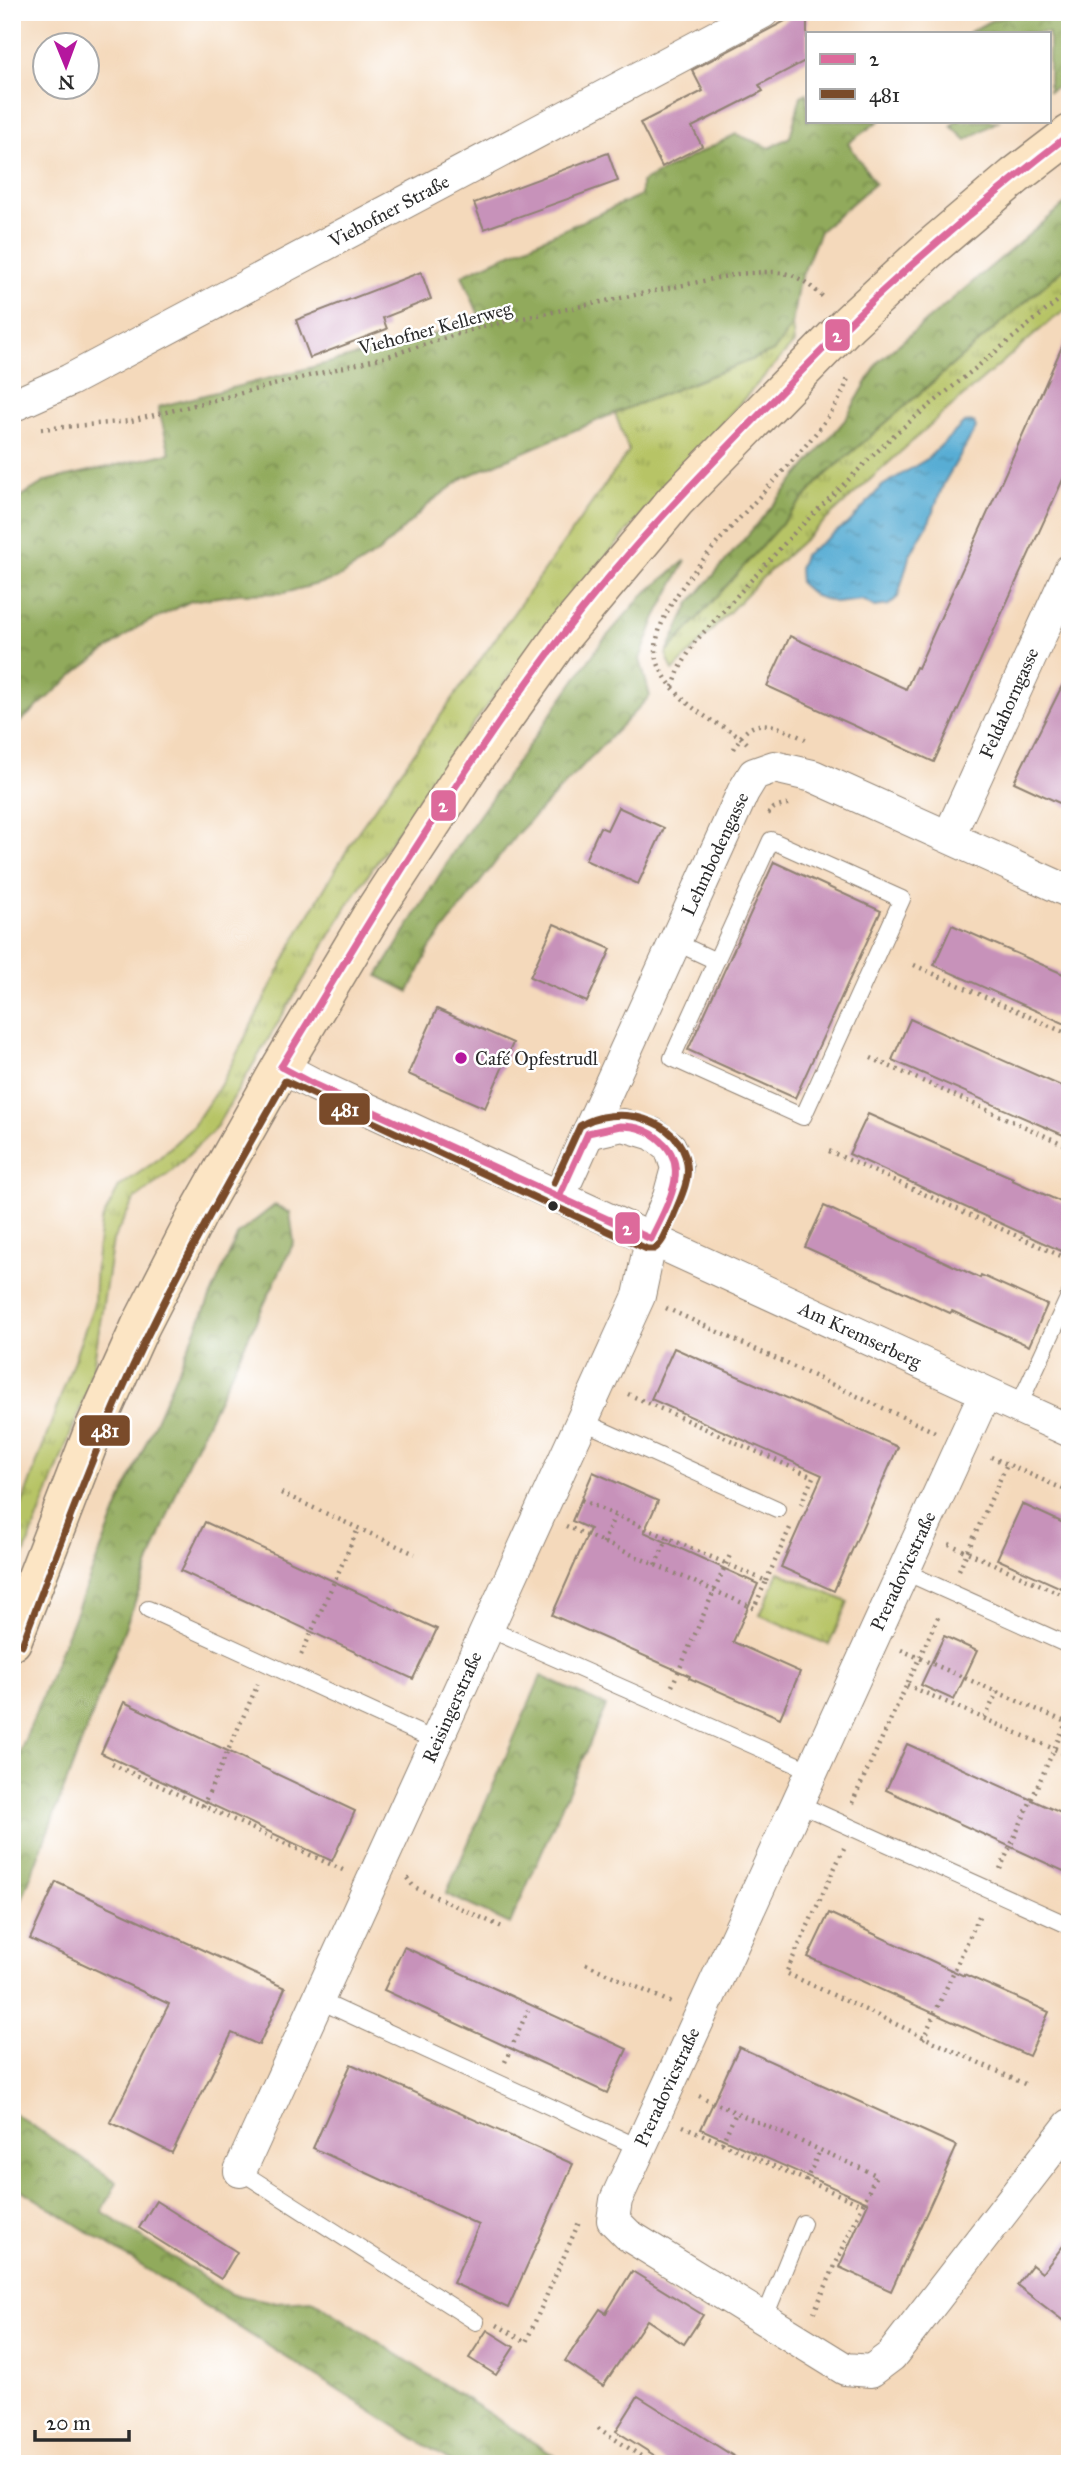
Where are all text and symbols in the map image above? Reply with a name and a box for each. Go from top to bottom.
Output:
north arrow [32,32,102,102]
legend [806,32,1050,122]
text: 2 [869,46,880,72]
text: N [58,71,75,94]
text: 481 [869,82,900,108]
street label: Viehofner Straße [324,170,453,253]
street label: Viehofner Kellerweg [355,296,515,361]
line badge: 2 [824,318,851,352]
text: 2 [832,324,842,347]
street label: Feldahorngasse [974,644,1045,762]
street label: Lehmbodengasse [676,788,755,920]
line badge: 2 [430,789,457,822]
text: 2 [438,794,448,817]
place label: Café Opfestrudl [475,1047,599,1070]
marker: Café Opfestrudl [453,1050,469,1066]
line badge: 481 [318,1092,371,1126]
text: 481 [331,1098,360,1122]
unlabelled marker [546,1199,560,1213]
line badge: 2 [614,1211,641,1245]
text: 2 [622,1217,632,1240]
street label: Am Kremserberg [794,1296,925,1374]
line badge: 481 [78,1414,131,1447]
text: 481 [91,1419,120,1443]
street label: Preradovicstraße [865,1508,941,1634]
street label: Reisingerstraße [417,1648,488,1767]
street label: Preradovicstraße [629,2024,705,2150]
scale bar [35,2399,130,2443]
text: 20 m [46,2410,91,2436]

